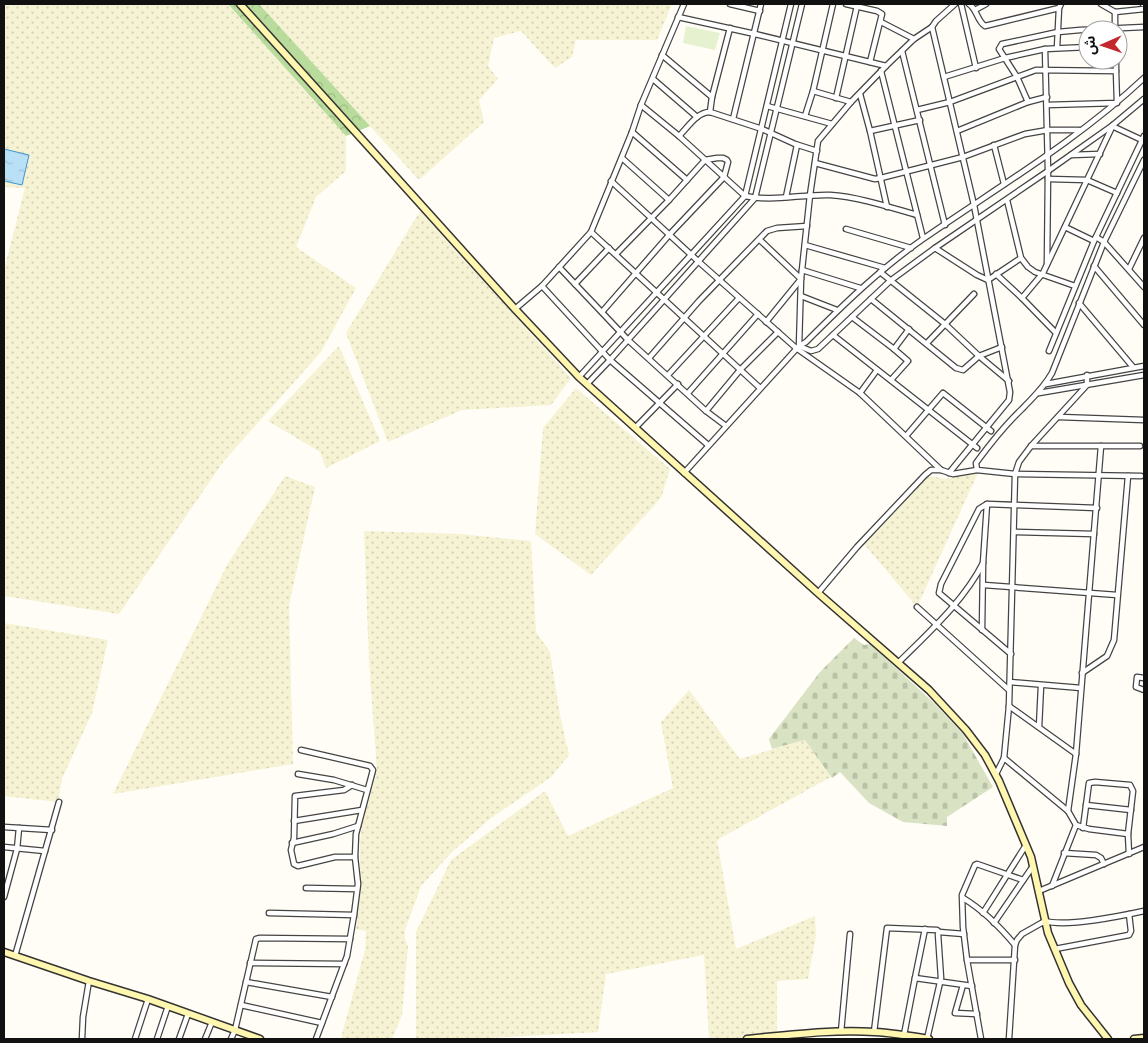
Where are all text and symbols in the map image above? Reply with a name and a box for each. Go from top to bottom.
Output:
north arrow [1078,20,1128,70]
text: ش [1076,35,1105,56]

